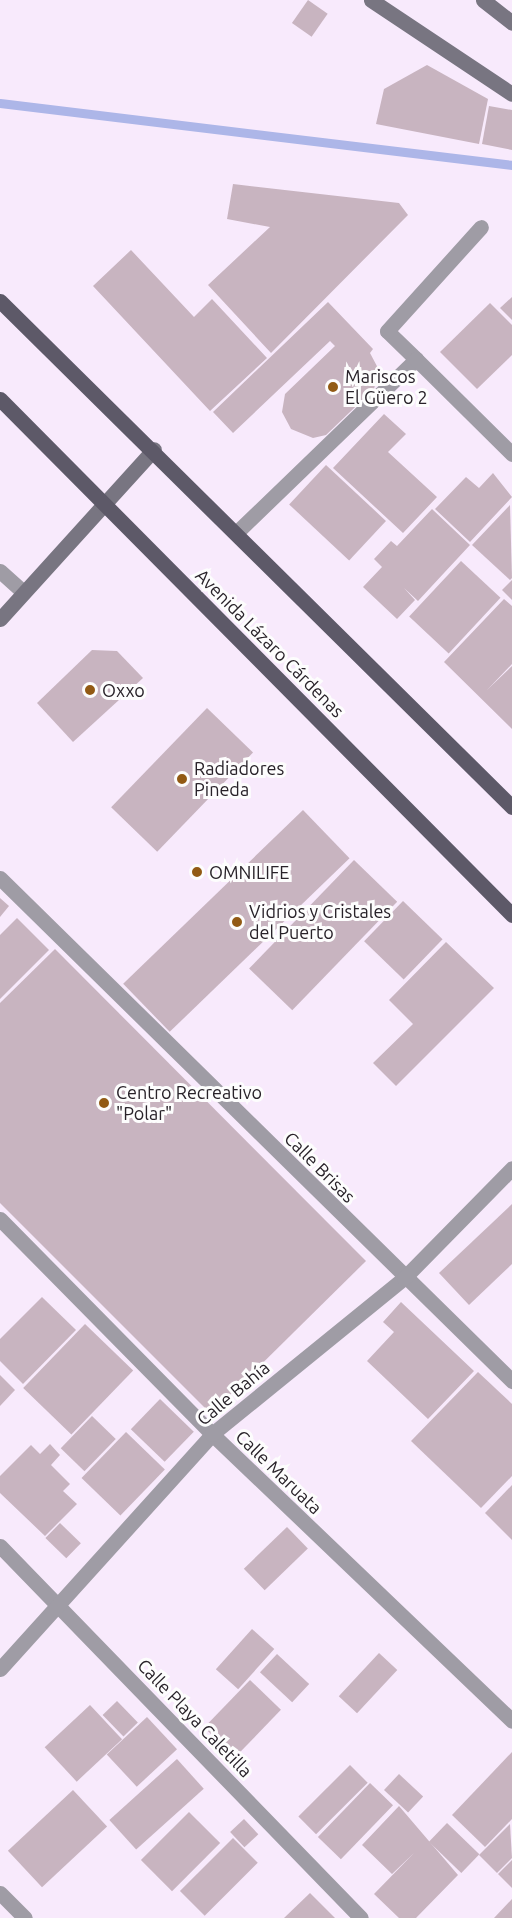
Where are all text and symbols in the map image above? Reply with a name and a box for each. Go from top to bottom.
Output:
place label: Mariscos El Güero 2 [345,366,428,409]
marker: Mariscos El Güero 2 [326,380,340,394]
street label: Avenida Lázaro Cárdenas [191,564,349,722]
place label: Oxxo [102,679,145,701]
marker: Oxxo [83,683,97,697]
place label: Radiadores Pineda [194,758,284,800]
marker: Radiadores Pineda [175,772,189,786]
place label: OMNILIFE [209,861,289,883]
marker: OMNILIFE [190,865,204,879]
place label: Vidrios y Cristales del Puerto [249,901,391,944]
marker: Vidrios y Cristales del Puerto [230,915,244,929]
place label: Centro Recreativo "Polar" [116,1082,262,1124]
marker: Centro Recreativo "Polar" [97,1096,111,1110]
street label: Calle Brisas [280,1127,360,1207]
street label: Calle Bahía [192,1356,274,1430]
street label: Calle Maruata [231,1426,327,1518]
street label: Calle Playa Caletilla [133,1654,257,1782]

